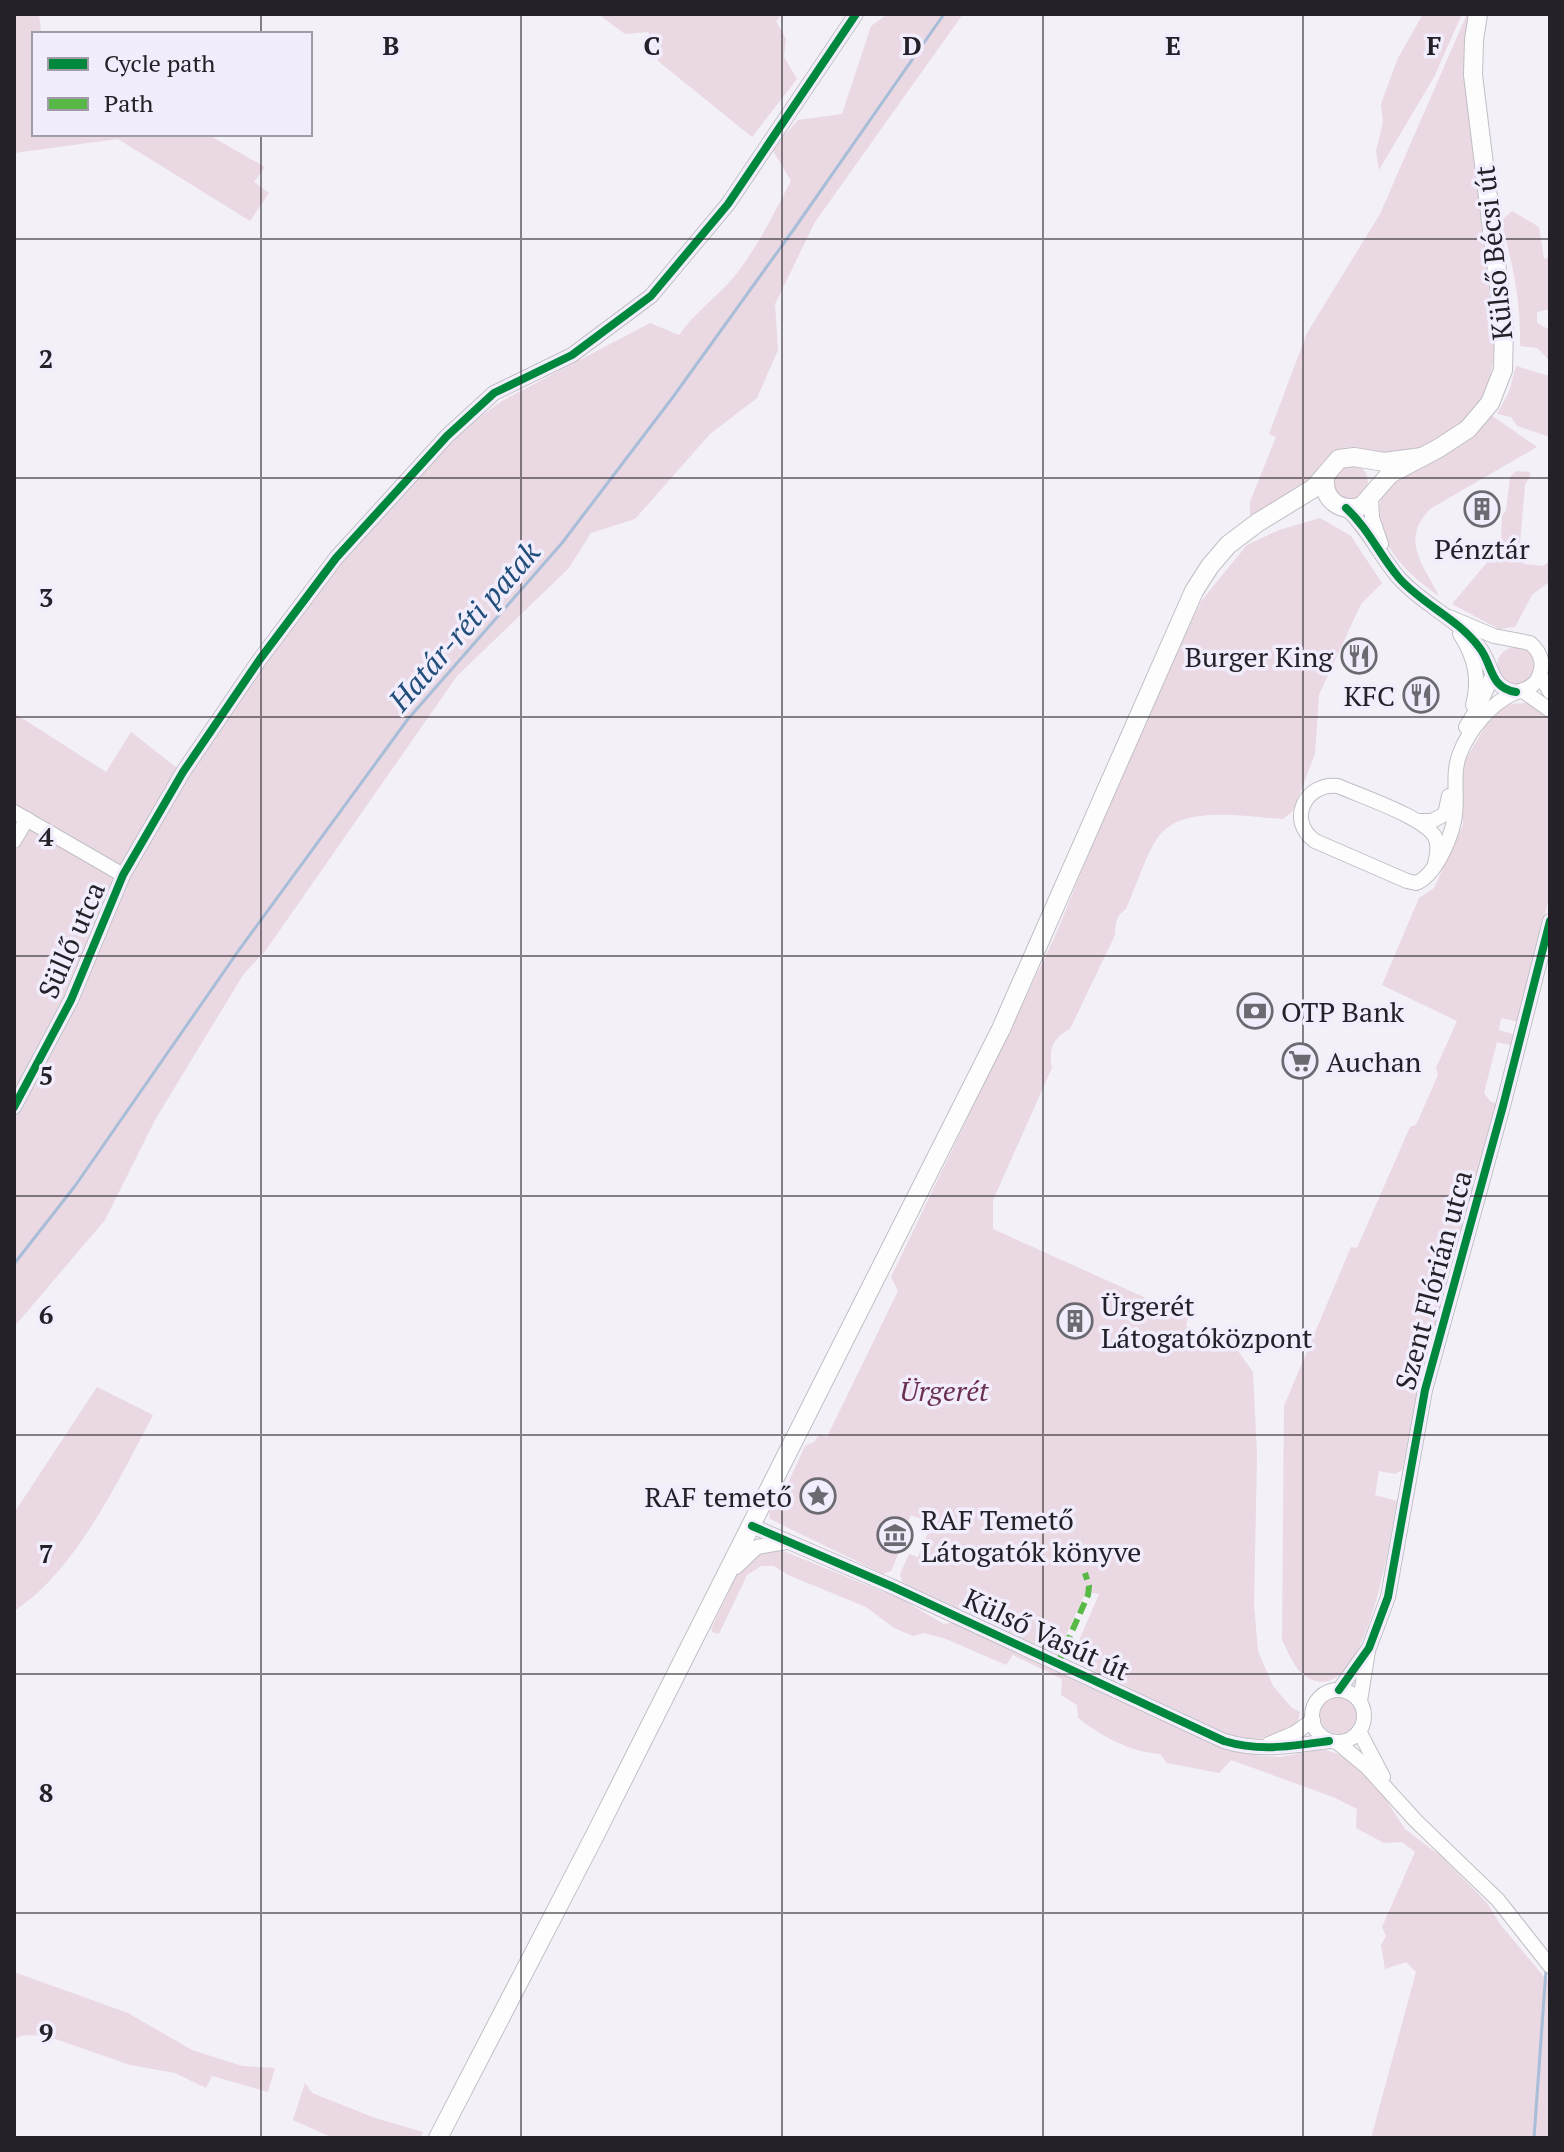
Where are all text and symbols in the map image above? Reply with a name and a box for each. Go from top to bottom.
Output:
text: B [383,28,399,62]
text: C [644,28,660,62]
text: D [902,28,922,62]
text: E [1165,28,1181,62]
text: F [1427,28,1442,62]
legend [32,32,312,136]
text: Cycle path [104,47,215,79]
text: Path [104,87,153,119]
street label: Külső Bécsi út [1465,163,1521,342]
text: 2 [39,341,53,375]
building icon: Pénztár [1463,490,1501,528]
place label: Pénztár [1434,530,1530,567]
water label: Határ-réti patak [379,533,549,720]
text: 3 [39,580,53,614]
restaurant icon: Burger King [1340,637,1378,675]
place label: Burger King [1185,638,1334,675]
restaurant icon: KFC [1402,676,1440,714]
place label: KFC [1344,677,1395,714]
text: 4 [39,819,54,853]
street label: Süllő utca [29,876,113,1004]
bank icon: OTP Bank [1236,992,1274,1030]
place label: OTP Bank [1281,993,1405,1030]
supermarket icon: Auchan [1281,1042,1319,1080]
place label: Auchan [1326,1043,1422,1080]
text: 5 [39,1058,53,1092]
street label: Szent Flórián utca [1386,1166,1480,1394]
place label: Ürgerét Látogatóközpont [1101,1287,1313,1356]
text: 6 [39,1297,53,1331]
building icon: Ürgerét Látogatóközpont [1056,1302,1094,1340]
park label: Ürgerét [900,1372,989,1409]
place icon: RAF temető [799,1477,837,1515]
place label: RAF temető [644,1478,792,1515]
place label: RAF Temető Látogatók könyve [921,1501,1141,1570]
museum icon: RAF Temető Látogatók könyve [876,1516,914,1554]
text: 7 [39,1536,53,1570]
street label: Külső Vasút út [958,1579,1137,1689]
text: 8 [39,1775,53,1809]
text: 9 [39,2015,53,2049]

